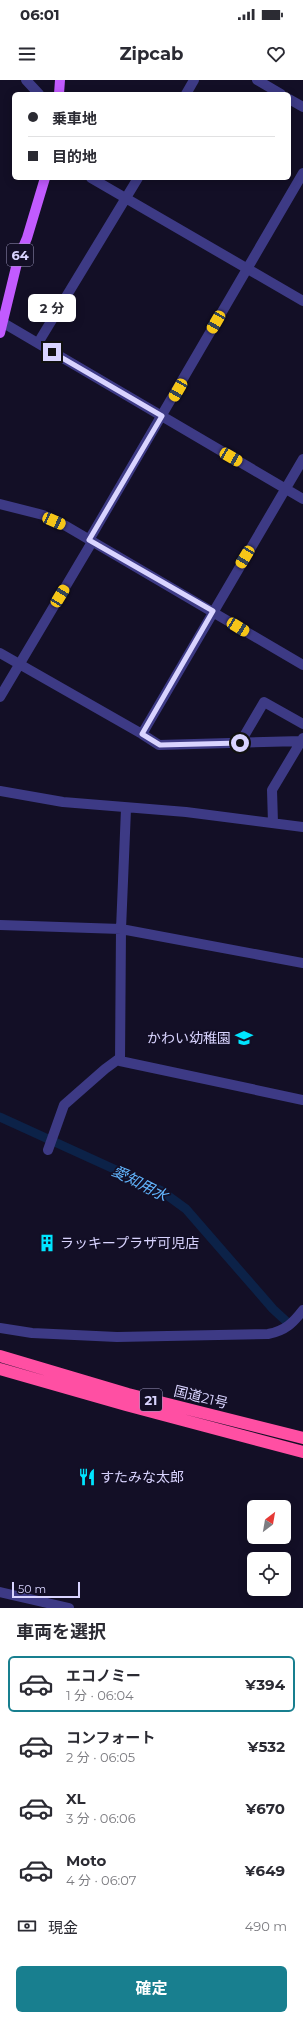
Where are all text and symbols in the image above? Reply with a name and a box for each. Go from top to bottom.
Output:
text: 06:01 [20,5,60,24]
icon: menu [16,43,38,65]
text: Zipcab [119,43,184,65]
icon: heart [265,43,287,65]
text: 乗車地 [52,109,97,128]
text: 目的地 [52,147,97,166]
road number: 64 [7,244,33,266]
callout: 2 分 [28,294,76,322]
text: 2 分 [40,300,64,316]
car [205,309,227,335]
route end [43,343,61,361]
car [167,377,189,403]
car [218,446,244,468]
car [41,511,67,531]
car [234,544,256,570]
car [49,583,71,609]
car [225,616,251,638]
route start [231,734,249,752]
school or university icon: かわい幼稚園 [234,1028,254,1048]
place label: かわい幼稚園 [147,1029,231,1047]
water label: 愛知用水 [109,1161,173,1206]
building icon: ラッキープラザ可児店 [37,1233,57,1253]
place label: ラッキープラザ可児店 [60,1234,199,1252]
street label: 国道21号 [172,1382,230,1412]
road number: 21 [140,1389,162,1411]
restaurant icon: すたみな太郎 [77,1467,97,1487]
place label: すたみな太郎 [100,1468,184,1486]
north arrow [247,1500,291,1544]
map controls [247,1500,291,1596]
button: locate [247,1552,291,1596]
scale bar [12,1580,80,1599]
text: 50 m [18,1582,46,1596]
text: 車両を選択 [16,1621,106,1643]
icon: car [18,1666,54,1702]
text: エコノミー [66,1666,141,1685]
text: ¥394 [245,1675,285,1694]
text: 1 分 · 06:04 [66,1687,134,1703]
icon: car [18,1728,54,1764]
text: コンフォート [66,1728,156,1747]
text: ¥532 [247,1737,285,1756]
text: 2 分 · 06:05 [66,1749,135,1765]
text: XL [66,1789,85,1808]
icon: car [18,1790,54,1826]
text: ¥670 [245,1799,285,1818]
text: 3 分 · 06:06 [66,1810,136,1826]
text: Moto [66,1851,106,1870]
icon: car [18,1852,54,1888]
text: ¥649 [245,1861,285,1880]
text: 4 分 · 06:07 [66,1872,137,1888]
icon: cash [16,1915,38,1937]
text: 現金 [48,1918,78,1937]
text: 490 m [245,1918,287,1934]
button: 確定 [16,1966,287,2012]

